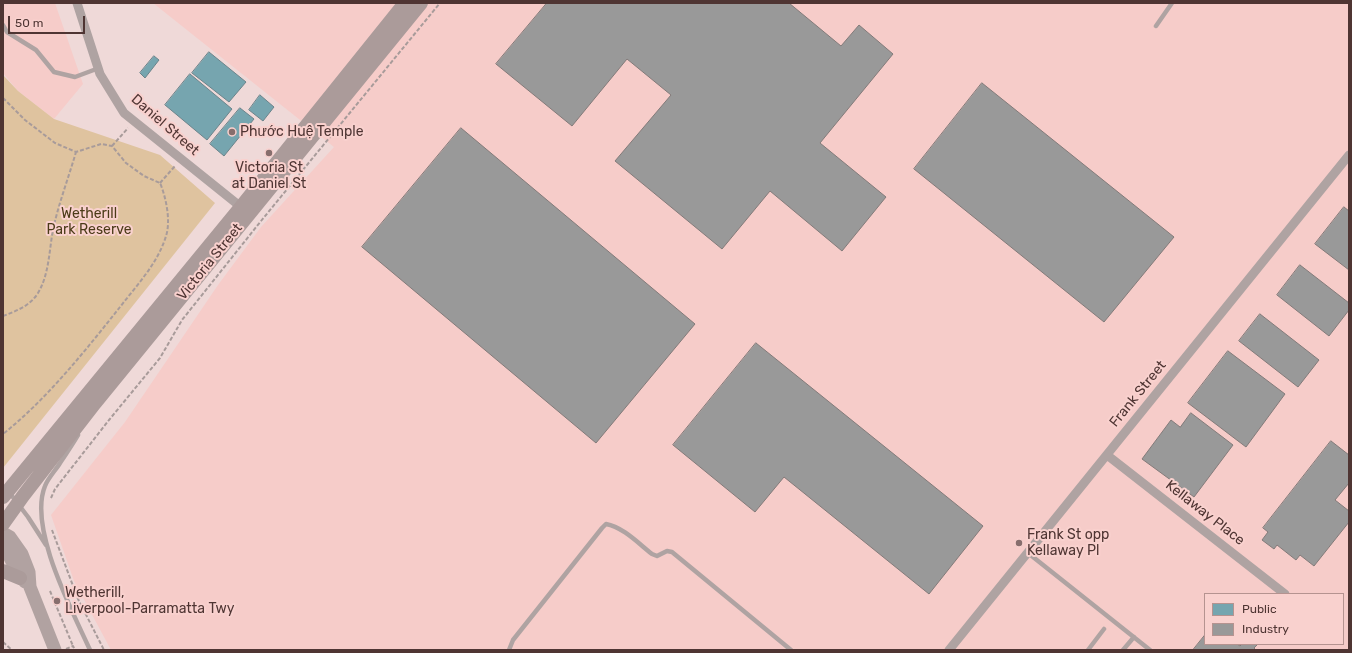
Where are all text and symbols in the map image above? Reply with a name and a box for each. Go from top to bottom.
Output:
scale bar [10,8,87,34]
text: 50 m [15,16,43,30]
street label: Daniel Street [128,91,202,159]
place label: Phước Huệ Temple [240,124,364,140]
marker: Phước Huệ Temple [227,127,237,137]
marker: Victoria St at Daniel St [264,148,274,158]
place label: Victoria St at Daniel St [232,160,306,192]
park label: Wetherill Park Reserve [46,206,132,238]
street label: Victoria Street [174,220,246,304]
street label: Frank Street [1106,357,1170,431]
street label: Kellaway Place [1162,477,1248,549]
place label: Frank St opp Kellaway Pl [1027,527,1109,560]
marker: Frank St opp Kellaway Pl [1014,538,1024,548]
place label: Wetherill, Liverpool-Parramatta Twy [65,585,235,618]
legend [1204,593,1344,645]
marker: Wetherill, Liverpool-Parramatta Twy [52,596,62,606]
text: Public [1242,602,1277,616]
text: Industry [1242,622,1289,636]

